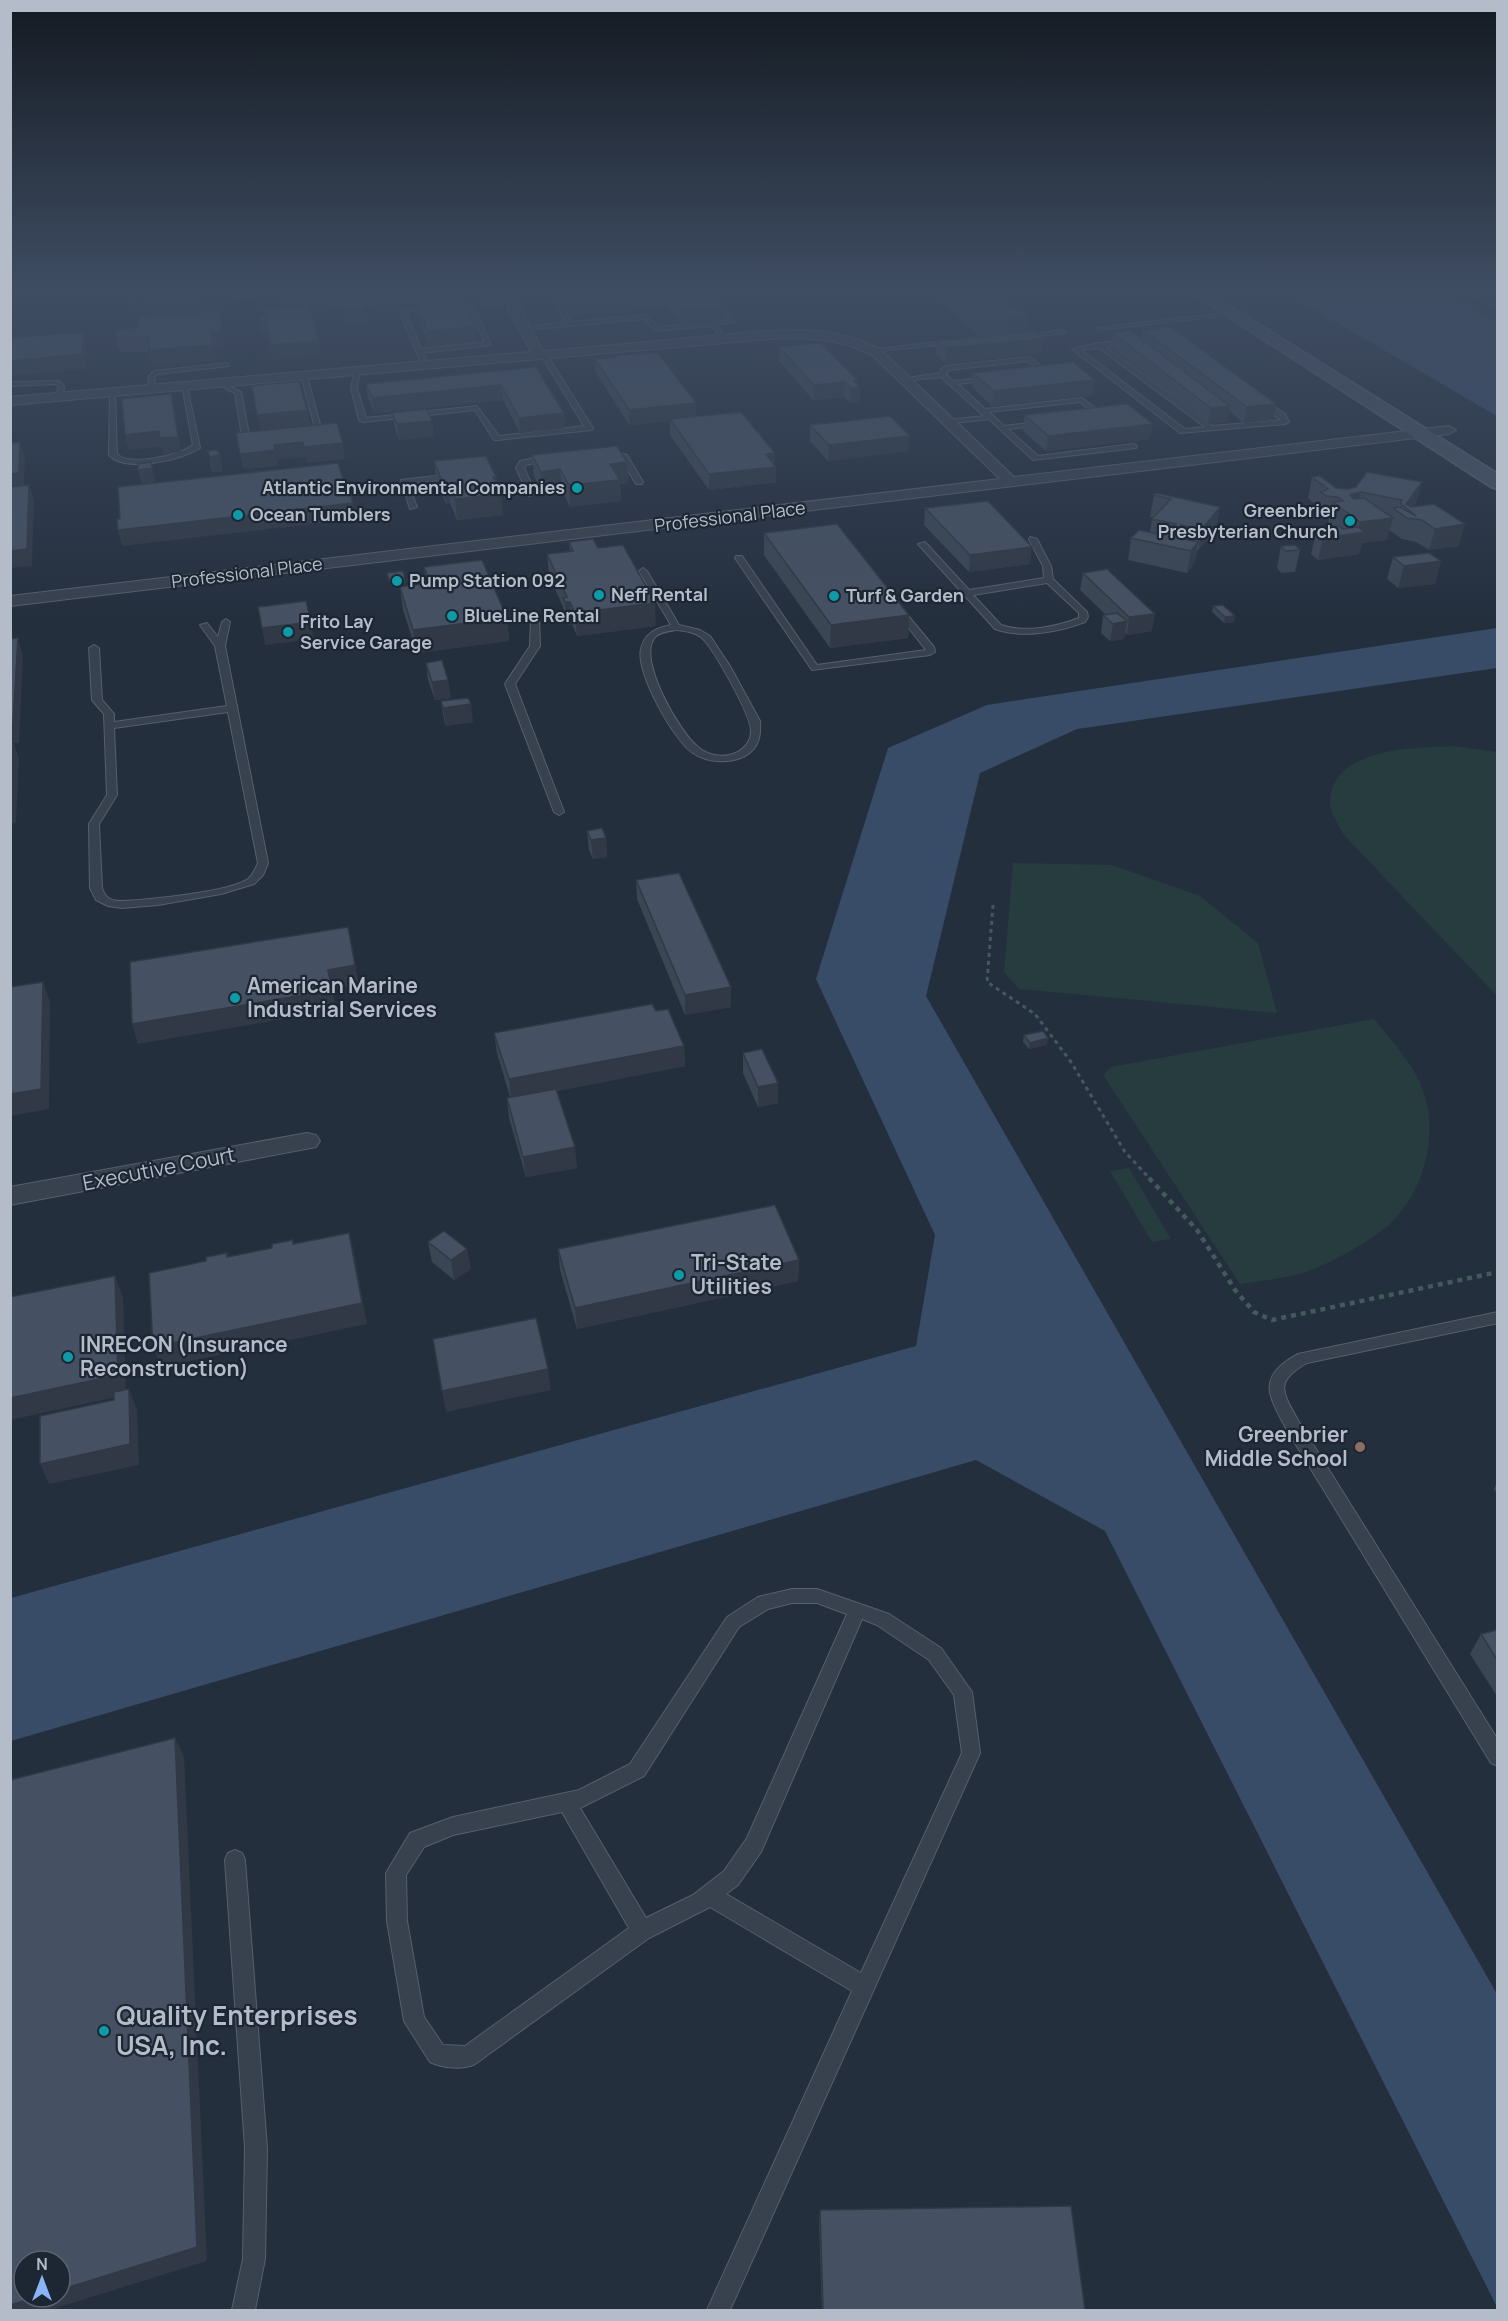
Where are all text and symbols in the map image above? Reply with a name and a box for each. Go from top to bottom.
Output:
place label: Atlantic Environmental Companies [262,475,565,499]
marker: Atlantic Environmental Companies [570,481,584,495]
street label: Professional Place [653,495,807,537]
place label: Greenbrier Presbyterian Church [1158,498,1338,543]
place label: Ocean Tumblers [250,502,391,526]
marker: Ocean Tumblers [231,508,245,522]
marker: Greenbrier Presbyterian Church [1343,514,1357,528]
street label: Professional Place [170,551,324,593]
place label: Pump Station 092 [409,568,565,592]
marker: Pump Station 092 [390,574,404,588]
place label: Neff Rental [611,582,708,606]
place label: Turf & Garden [846,583,964,607]
marker: Neff Rental [592,588,606,602]
marker: Turf & Garden [827,589,841,603]
place label: BlueLine Rental [464,603,600,627]
place label: Frito Lay Service Garage [300,609,432,654]
marker: BlueLine Rental [445,609,459,623]
marker: Frito Lay Service Garage [281,625,295,639]
place label: American Marine Industrial Services [247,971,437,1023]
marker: American Marine Industrial Services [228,991,242,1005]
street label: Executive Court [80,1139,238,1197]
place label: Tri-State Utilities [691,1248,782,1300]
marker: Tri-State Utilities [672,1268,686,1282]
place label: INRECON (Insurance Reconstruction) [80,1330,288,1382]
marker: INRECON (Insurance Reconstruction) [61,1350,75,1364]
place label: Greenbrier Middle School [1205,1420,1348,1472]
marker: Greenbrier Middle School [1353,1440,1367,1454]
place label: Quality Enterprises USA, Inc. [116,1997,357,2063]
marker: Quality Enterprises USA, Inc. [97,2024,111,2038]
north arrow [12,2249,72,2309]
text: N [36,2253,48,2275]

